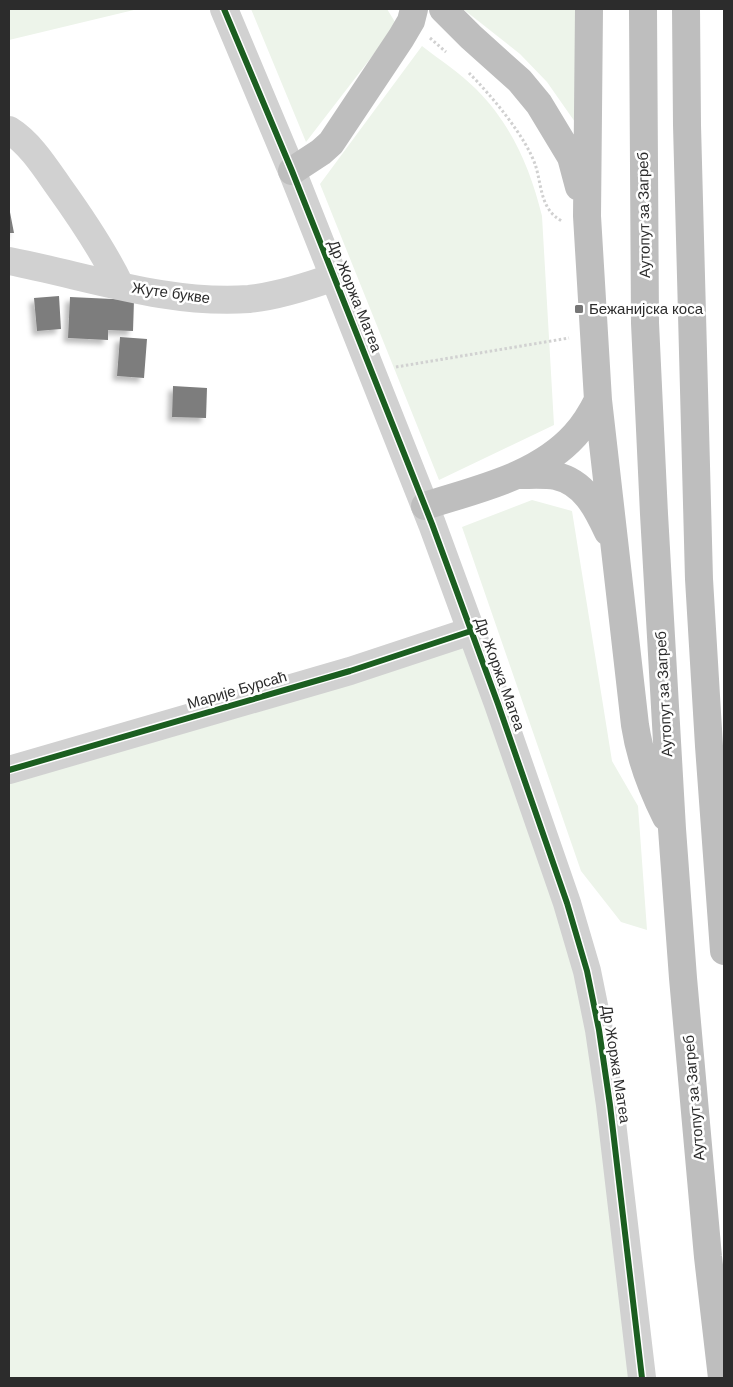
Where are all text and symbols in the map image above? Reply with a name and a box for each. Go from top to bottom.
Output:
street label: Аутопут за Загреб [633,152,655,278]
street label: Др Жоржа Матеа [323,237,387,356]
street label: Жуте букве [131,278,211,308]
place label: Бежанијска коса [589,299,704,319]
marker: Бежанијска коса [573,303,585,315]
street label: Др Жоржа Матеа [470,615,530,734]
street label: Аутопут за Загреб [651,631,677,757]
street label: Марије Бурсаћ [185,666,289,714]
street label: Др Жоржа Матеа [597,1004,635,1125]
street label: Аутопут за Загреб [679,1034,709,1162]

